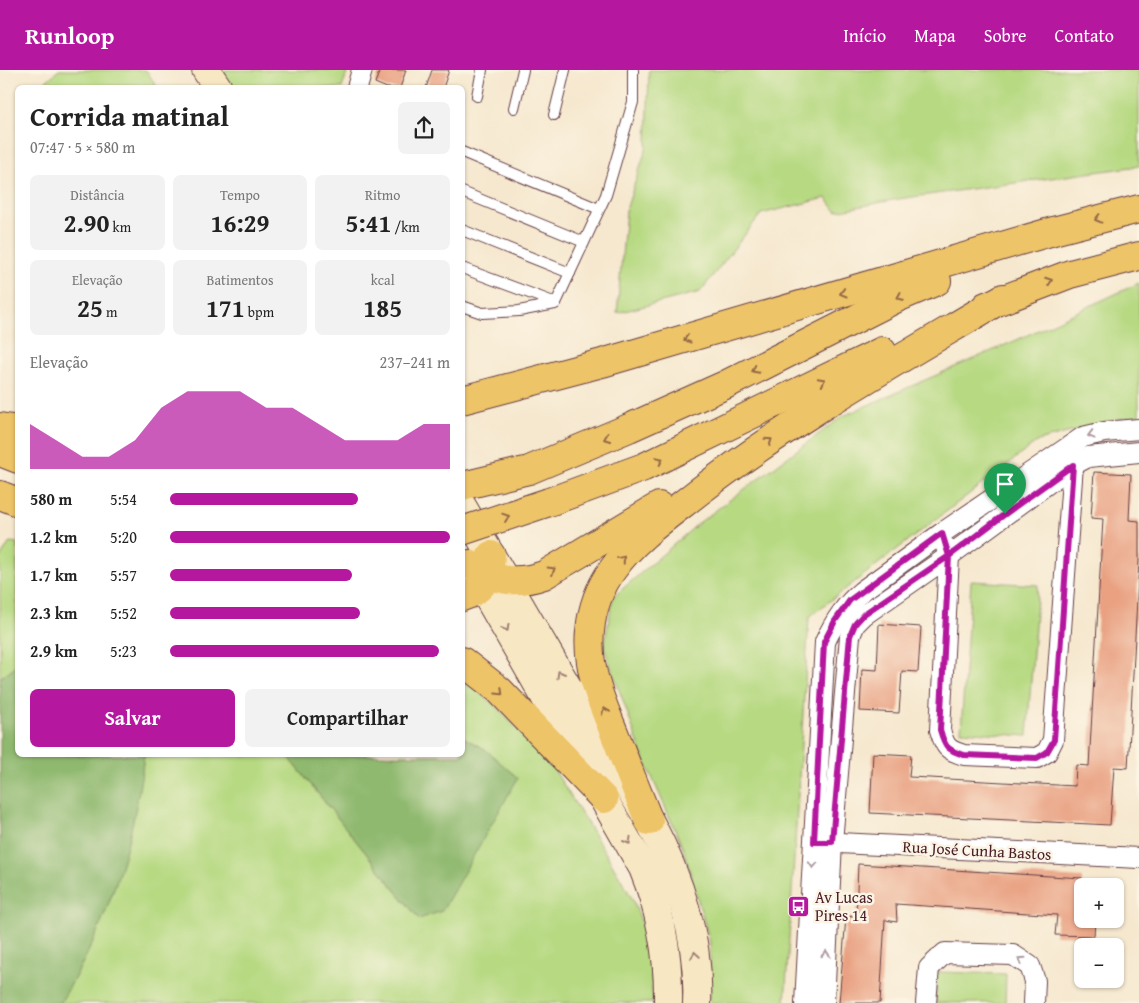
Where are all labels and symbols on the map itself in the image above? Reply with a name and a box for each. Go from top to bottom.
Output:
one-way arrow [1094,213,1103,224]
one-way arrow [1044,277,1053,287]
one-way arrow [838,287,847,298]
one-way arrow [896,290,905,301]
one-way arrow [683,333,691,343]
one-way arrow [751,364,760,374]
one-way arrow [817,377,826,387]
one-way arrow [1086,429,1095,440]
one-way arrow [603,431,612,442]
one-way arrow [763,438,772,448]
one-way arrow [655,456,664,466]
pin [984,463,1026,514]
one-way arrow [501,513,510,523]
one-way arrow [616,555,625,564]
one-way arrow [547,566,556,576]
one-way arrow [500,623,510,632]
one-way arrow [557,671,567,680]
one-way arrow [495,686,504,695]
one-way arrow [601,707,611,715]
street label: Rua José Cunha Bastos [902,834,1052,866]
one-way arrow [622,836,632,845]
one-way arrow [807,861,818,869]
place label: Av Lucas Pires 14 [815,885,873,927]
bus stop icon: Av Lucas Pires 14 [787,894,811,918]
one-way arrow [690,950,700,959]
one-way arrow [821,950,832,958]
one-way arrow [1017,957,1026,966]

